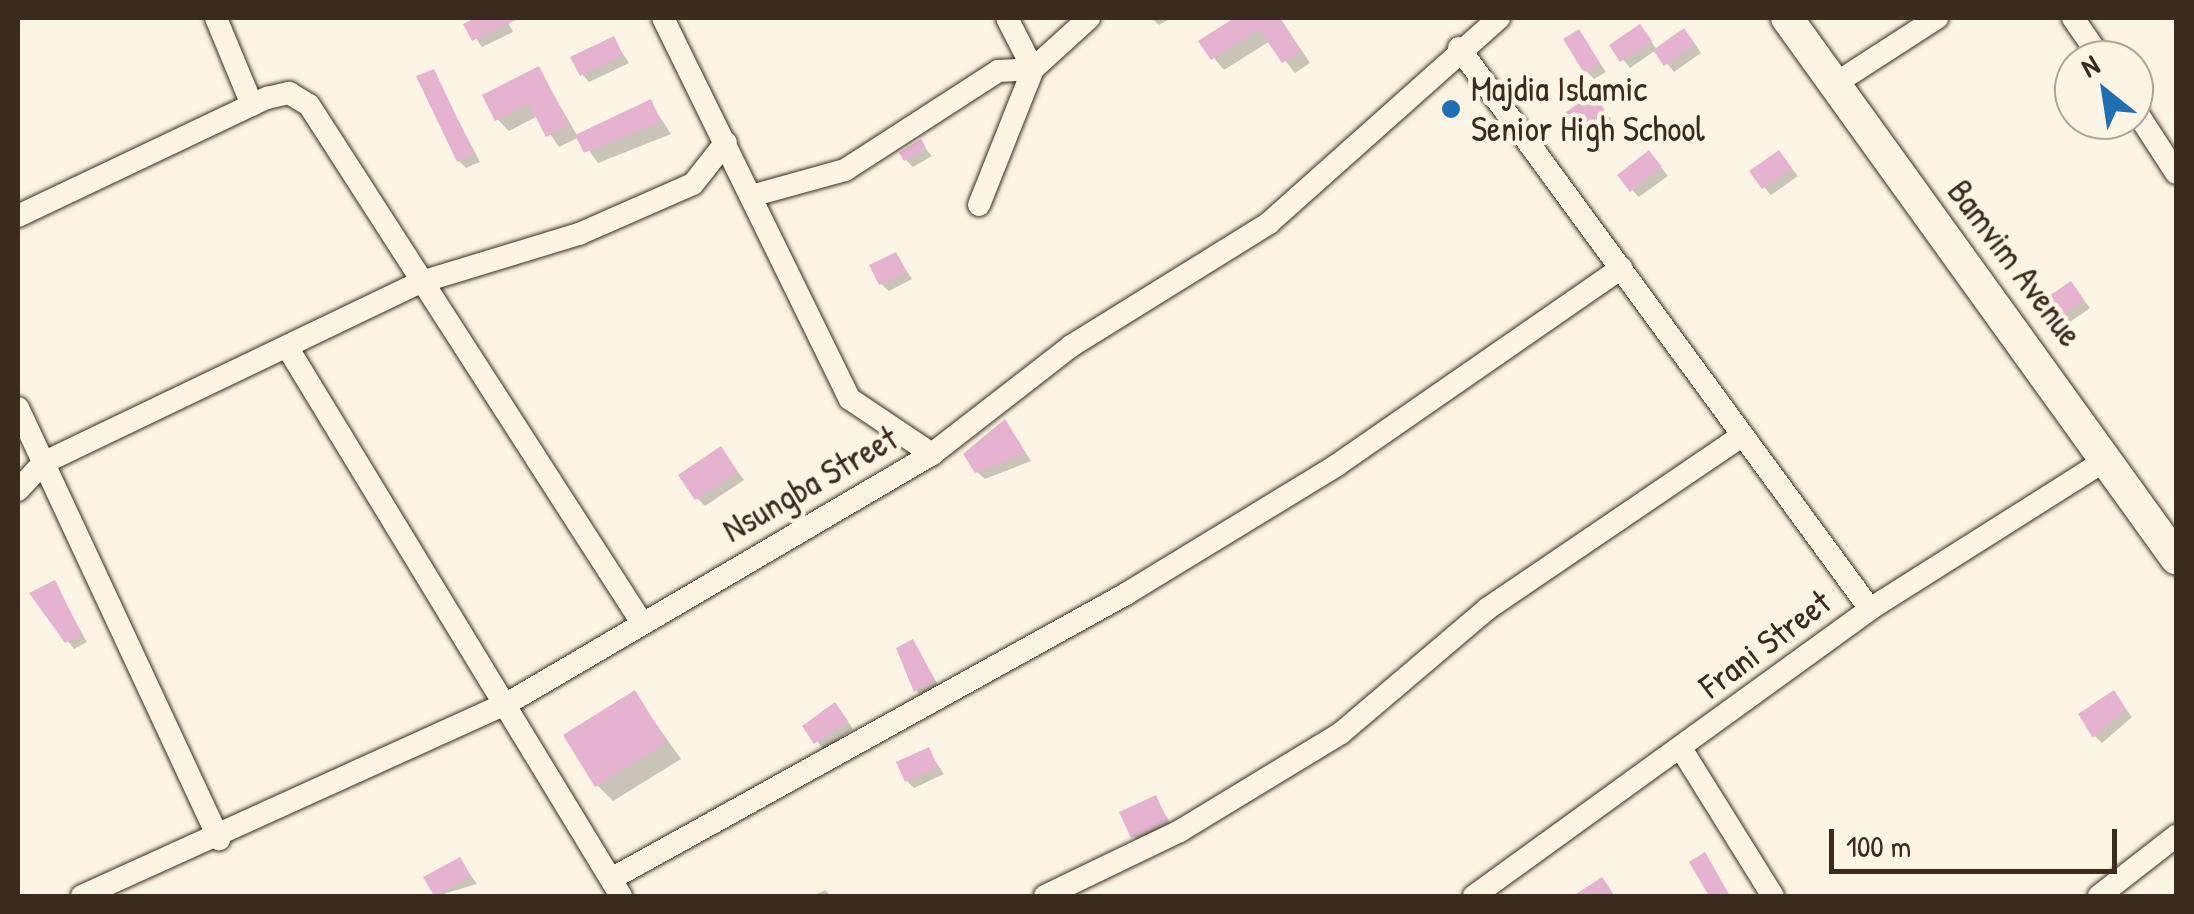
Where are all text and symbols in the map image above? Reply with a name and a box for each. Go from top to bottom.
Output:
north arrow [2054,40,2154,140]
text: N [2074,46,2106,86]
place label: Majdia Islamic Senior High School [1471,68,1705,150]
marker: Majdia Islamic Senior High School [1440,98,1462,120]
street label: Bamvim Avenue [1939,171,2091,355]
street label: Nsungba Street [715,417,905,551]
street label: Frani Street [1691,581,1839,707]
scale bar [1834,809,2122,871]
text: 100 m [1846,826,1911,866]

